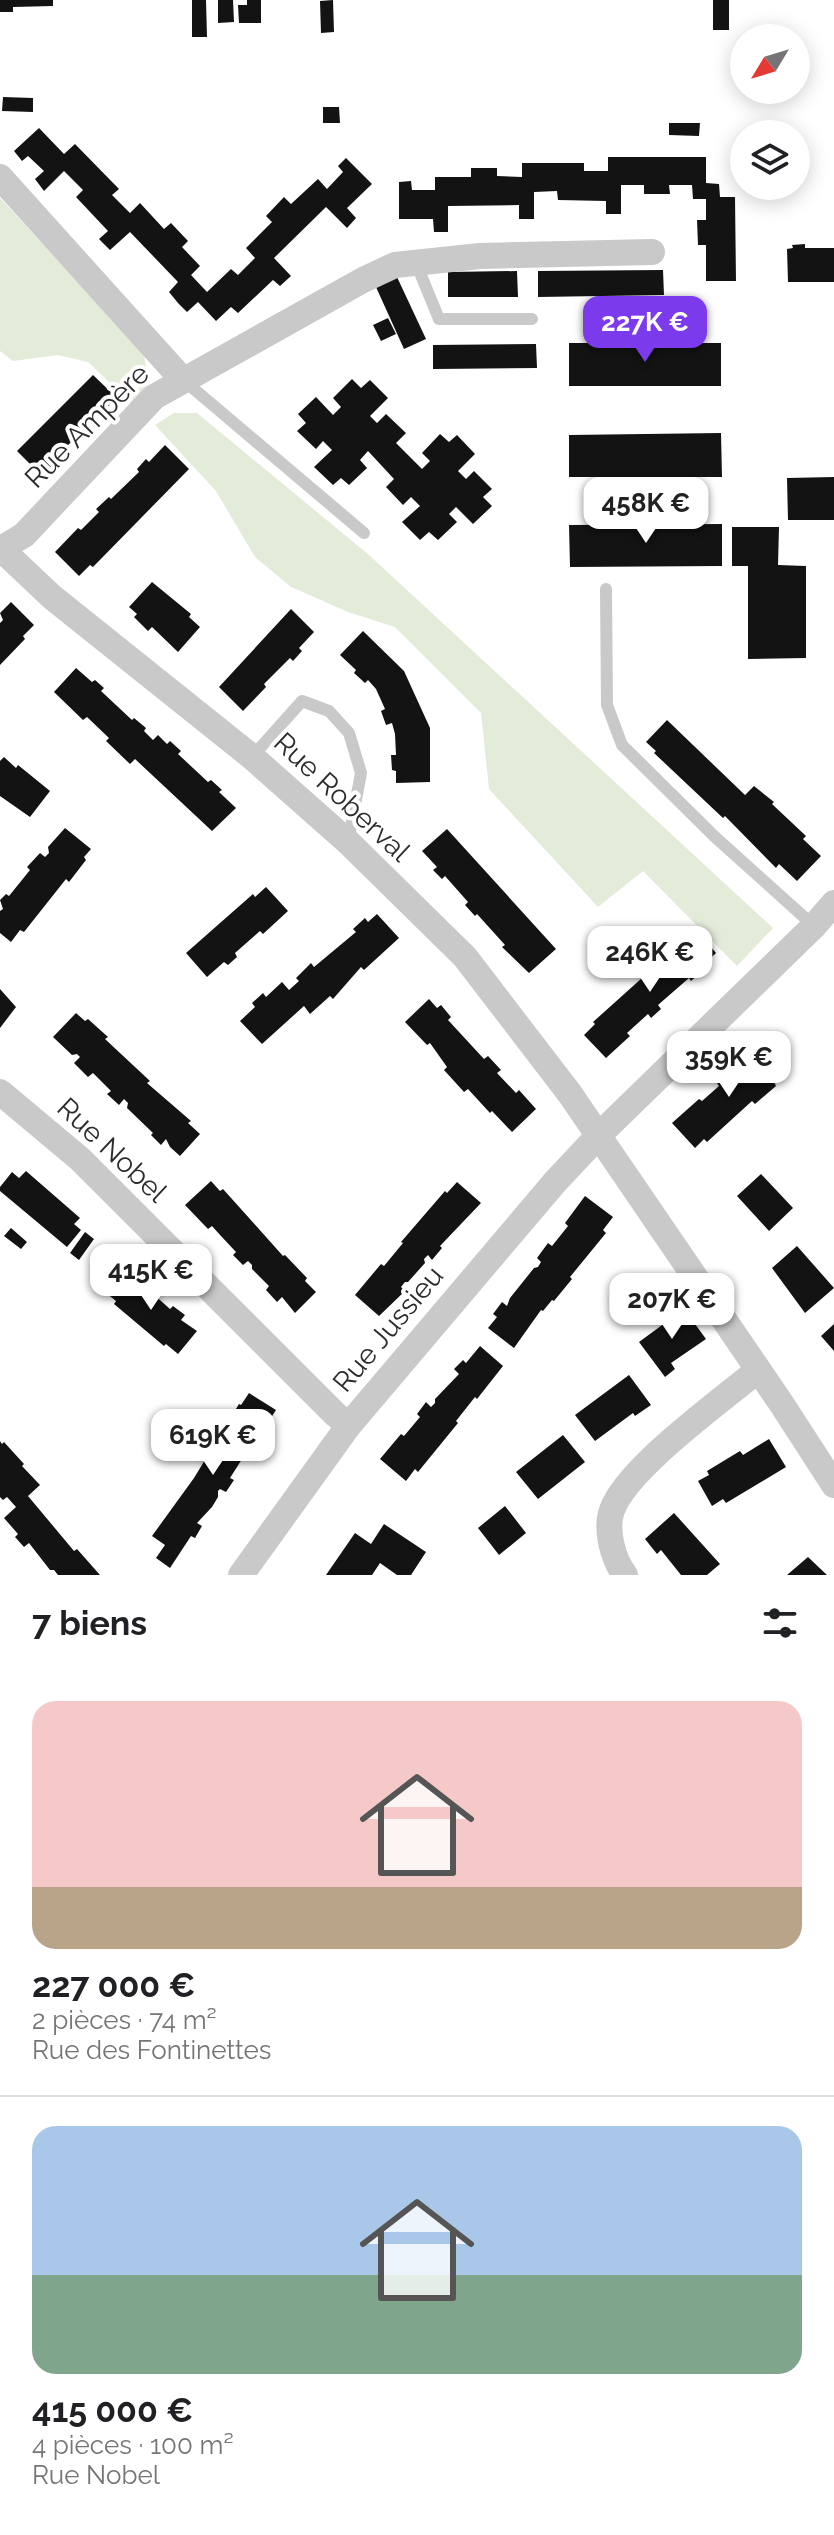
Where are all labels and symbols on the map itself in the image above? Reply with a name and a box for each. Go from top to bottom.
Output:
north arrow [730,24,810,104]
pin: 227K € [580,296,710,364]
street label: Rue Ampère [18,357,156,495]
pin: 458K € [581,477,711,545]
street label: Rue Roberval [267,726,417,869]
pin: 246K € [585,926,715,994]
pin: 359K € [664,1031,794,1099]
street label: Rue Nobel [50,1091,174,1209]
pin: 415K € [86,1244,216,1312]
street label: Rue Jussieu [326,1260,450,1398]
pin: 207K € [607,1273,737,1341]
pin: 619K € [148,1409,278,1477]

